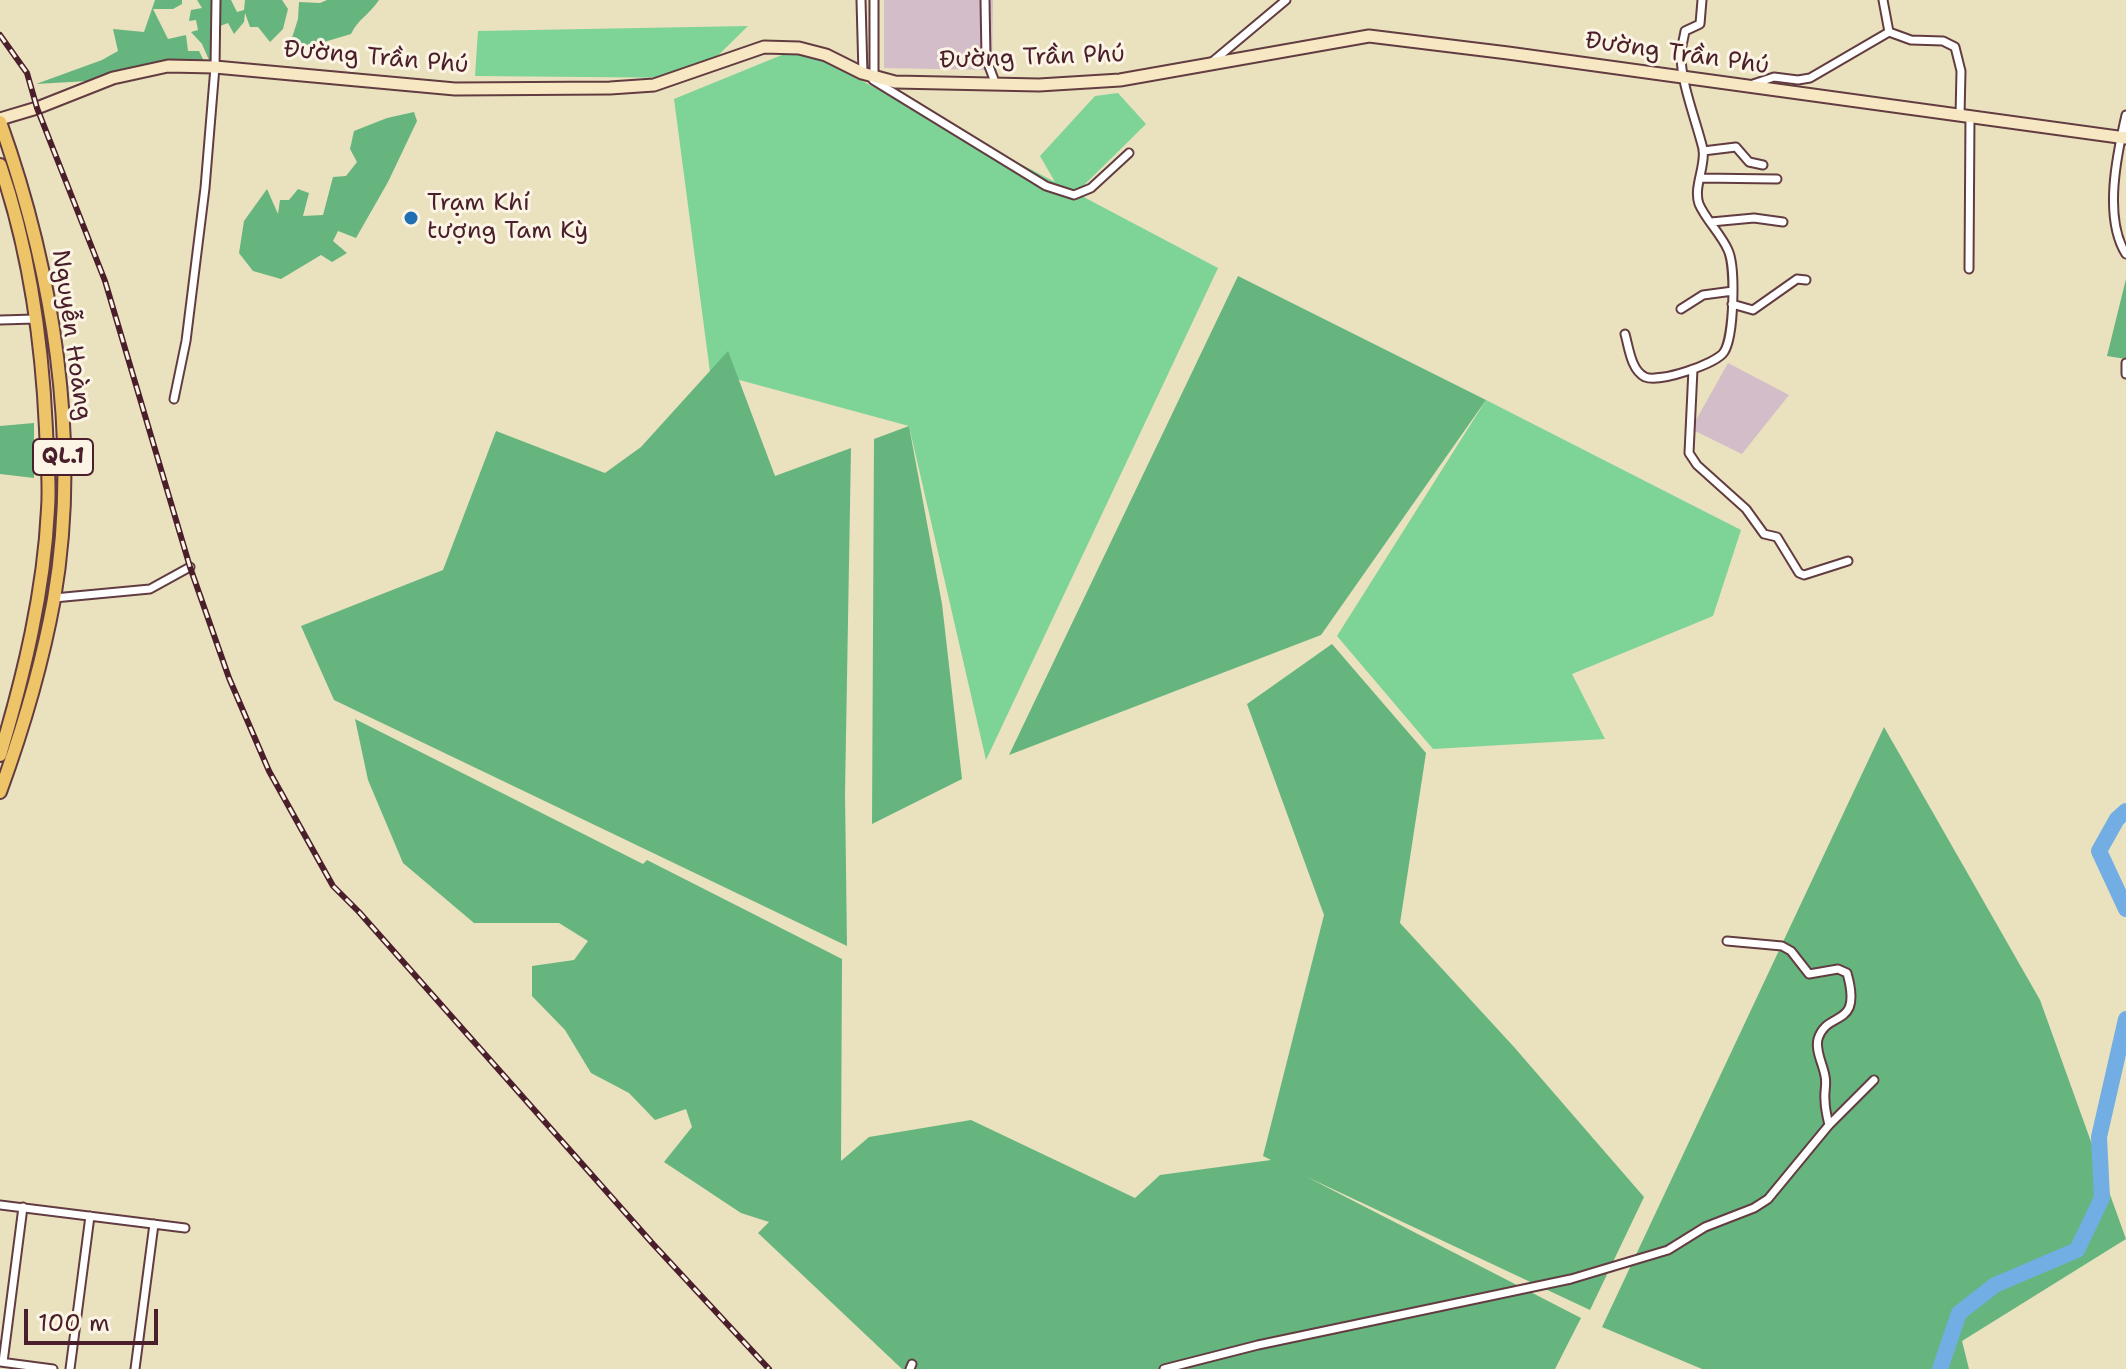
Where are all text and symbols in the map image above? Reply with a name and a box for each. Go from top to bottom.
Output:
street label: Đường Trần Phú [1583,27,1771,81]
street label: Đường Trần Phú [282,36,470,80]
street label: Đường Trần Phú [939,40,1125,76]
place label: Trạm Khí tượng Tam Kỳ [427,190,588,246]
marker: Trạm Khí tượng Tam Kỳ [402,209,420,227]
street label: Nguyễn Hoàng [45,248,97,422]
road number: QL.1 [33,439,93,475]
scale bar [28,1293,162,1343]
text: 100 m [38,1307,110,1339]

